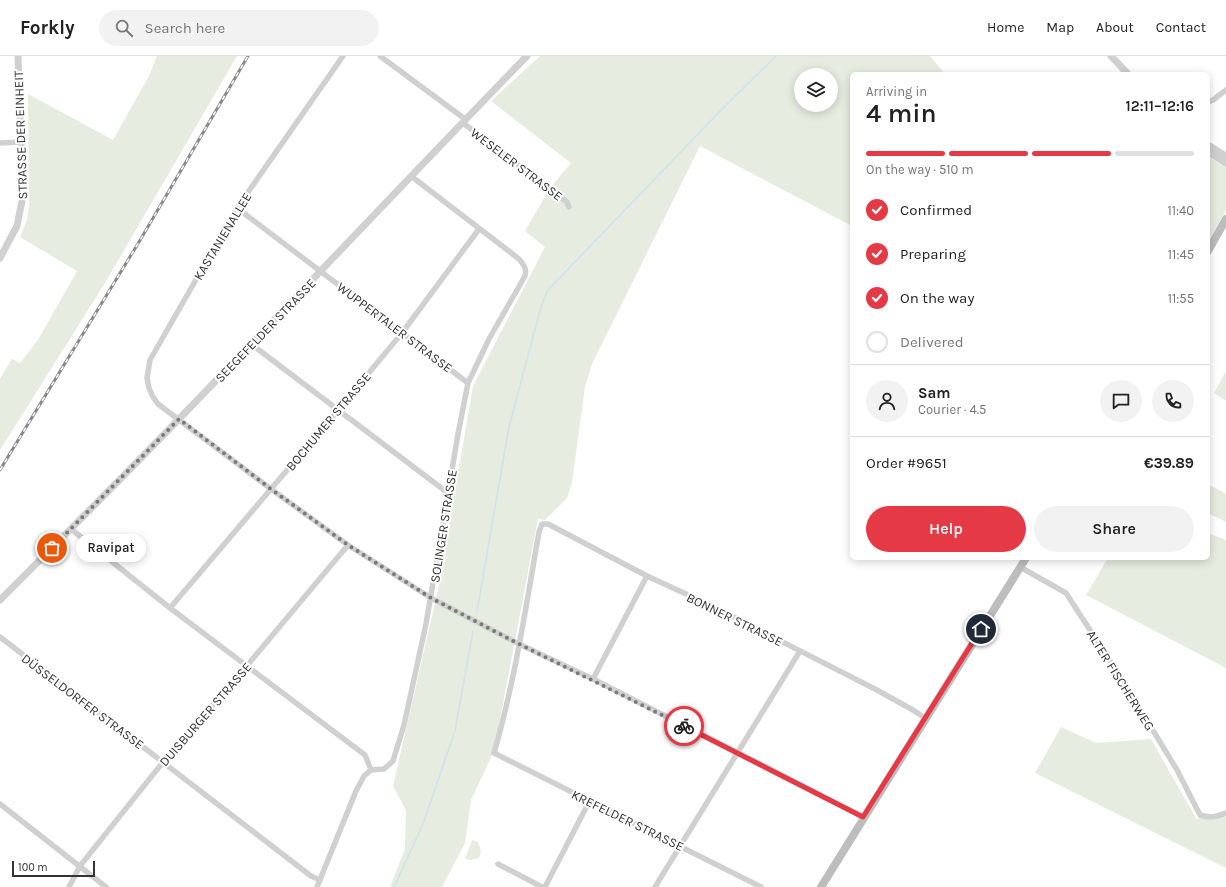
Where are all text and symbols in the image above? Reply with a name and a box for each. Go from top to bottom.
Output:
search box [99,10,379,46]
text: Forkly [20,17,75,39]
icon: search [113,17,135,39]
text: Search here [145,19,225,37]
text: Home [987,19,1024,36]
text: Map [1046,19,1074,36]
text: About [1096,19,1134,36]
text: Contact [1156,19,1206,36]
map controls [794,68,838,112]
button: layers [794,68,838,112]
street label: STRASSE DER EINHEIT [11,70,30,200]
text: Arriving in [866,84,927,99]
text: 12:11–12:16 [1125,97,1194,115]
text: 4 min [866,98,937,129]
street label: WESELER STRASSE [468,125,566,204]
text: On the way · 510 m [866,162,974,177]
street label: KASTANIENALLEE [190,190,255,283]
icon: check [866,199,888,221]
text: Confirmed [900,201,972,219]
text: 11:40 [1167,203,1194,218]
icon: check [866,243,888,265]
text: Preparing [900,245,966,263]
text: 11:45 [1168,247,1194,262]
street label: SEEGEFELDER STRASSE [212,275,319,385]
street label: WUPPERTALER STRASSE [334,279,455,376]
icon: check [866,287,888,309]
text: On the way [900,289,974,307]
text: 11:55 [1168,291,1194,306]
text: Delivered [900,333,964,351]
street label: BOCHUMER STRASSE [283,369,374,474]
button: person [866,380,908,422]
button: chat [1100,380,1142,422]
button: phone [1152,380,1194,422]
text: Sam [918,384,951,402]
text: Courier · 4.5 [918,402,986,417]
text: Order #9651 [866,454,947,472]
text: €39.89 [1144,454,1194,472]
street label: SOLINGER STRASSE [427,468,460,584]
button: Help [866,506,1026,552]
button: Share [1034,506,1194,552]
pin [35,531,69,565]
callout: Ravipat [76,534,146,562]
icon: bag [41,537,63,559]
text: Ravipat [88,540,134,555]
street label: BONNER STRASSE [684,590,785,649]
pin [964,612,998,646]
icon: home [970,618,992,640]
street label: ALTER FISCHERWEG [1084,627,1157,733]
street label: DÜSSELDORFER STRASSE [19,650,147,752]
street label: DUISBURGER STRASSE [156,659,255,769]
courier [664,706,704,746]
icon: bike [673,715,695,737]
street label: KREFELDER STRASSE [569,787,686,854]
scale bar [12,859,95,878]
text: 100 m [18,861,48,874]

